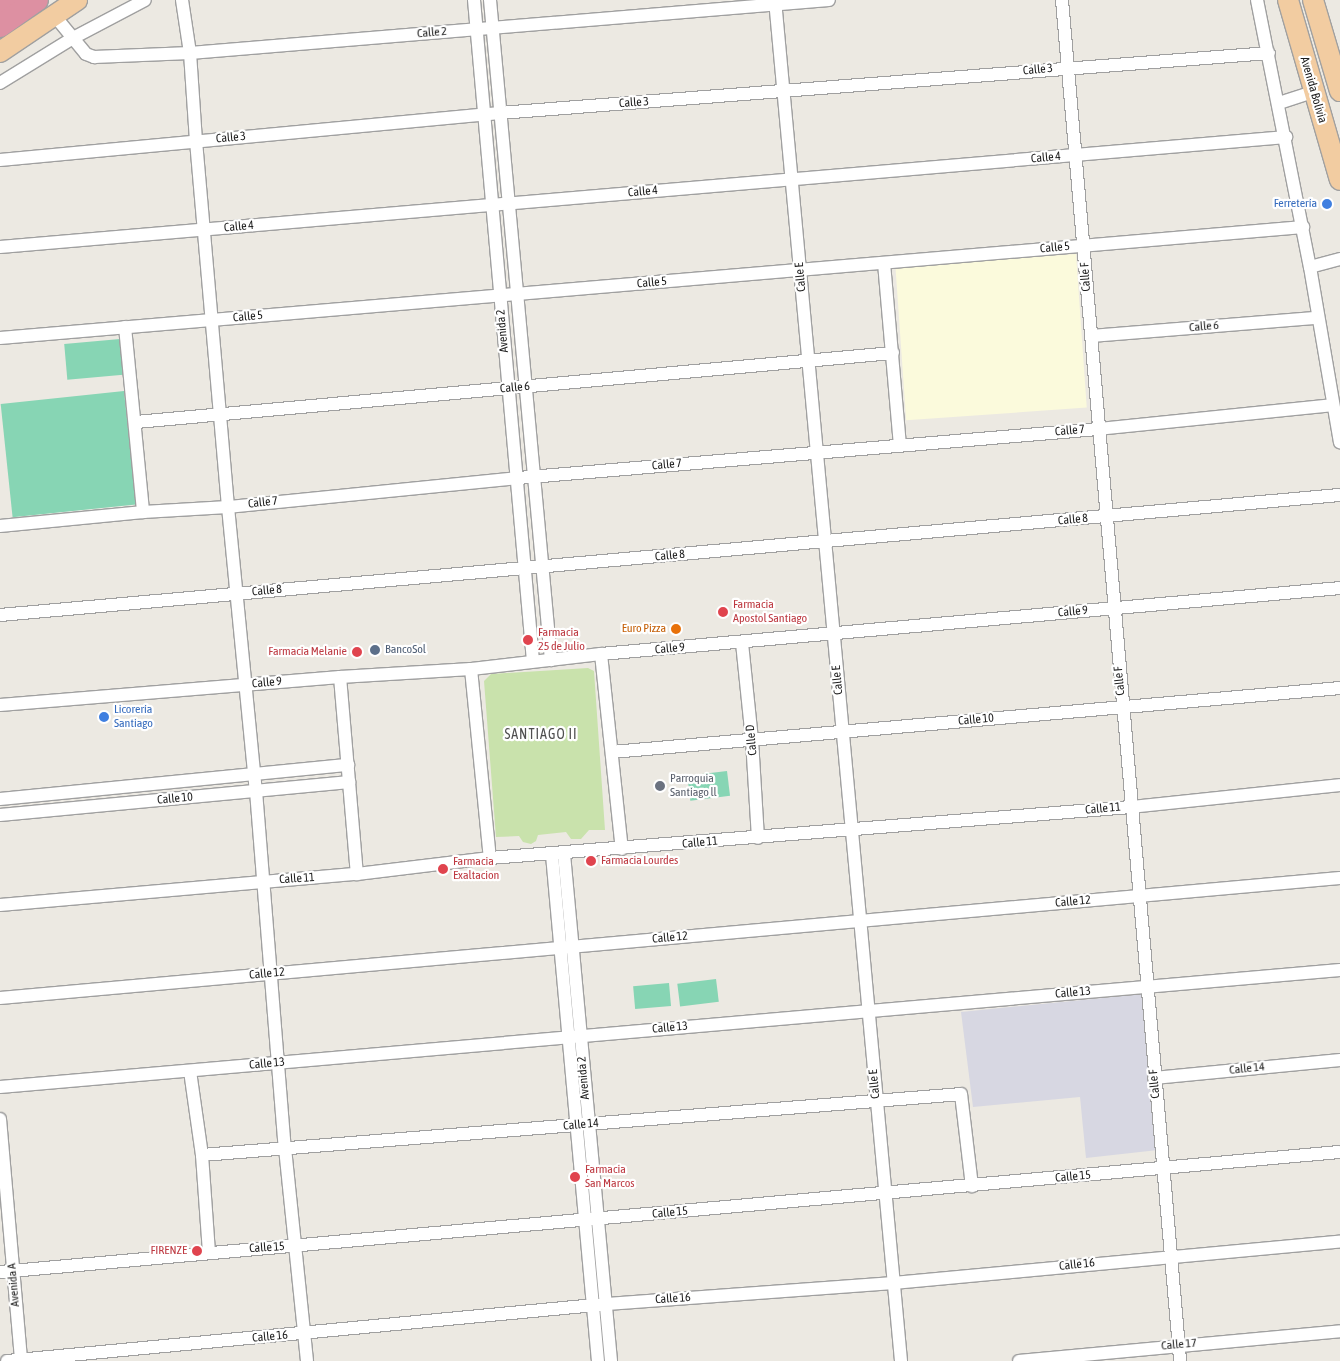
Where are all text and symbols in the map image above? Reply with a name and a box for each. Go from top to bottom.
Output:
street label: Calle 2 [416,25,448,41]
street label: Avenida Bolivia [1297,55,1329,125]
street label: Calle 3 [1022,62,1054,78]
street label: Calle 3 [619,95,649,111]
street label: Calle 3 [215,130,247,146]
street label: Calle 4 [1030,150,1062,166]
street label: Calle 4 [627,184,659,200]
place label: Ferretería [1274,197,1317,211]
marker: Ferretería [1321,198,1333,210]
street label: Calle 4 [223,219,255,235]
street label: Calle 5 [1039,240,1071,256]
street label: Calle E [793,262,809,292]
street label: Calle F [1078,262,1094,292]
street label: Calle 5 [636,275,668,291]
street label: Calle 5 [232,309,264,325]
street label: Avenida 2 [494,309,512,353]
street label: Calle 6 [1188,319,1220,335]
street label: Calle 6 [499,380,531,396]
street label: Calle 7 [1054,423,1086,439]
street label: Calle 7 [651,457,683,473]
street label: Calle 7 [247,494,279,512]
street label: Calle 8 [1057,512,1089,528]
street label: Calle 8 [654,548,686,564]
street label: Calle 8 [251,583,283,599]
place label: Farmacia Apostol Santiago [733,598,807,626]
street label: Calle 9 [1057,604,1089,620]
marker: Farmacia Apostol Santiago [717,606,729,618]
place label: Euro Pizza [622,622,666,636]
marker: Euro Pizza [670,623,682,635]
place label: Farmacia 25 de Julio [538,626,585,654]
marker: Farmacia 25 de Julio [522,634,534,646]
street label: Calle 9 [654,641,686,657]
place label: BancoSol [385,643,426,657]
marker: BancoSol [369,644,381,656]
place label: Farmacia Melanie [268,645,347,659]
marker: Farmacia Melanie [351,646,363,658]
street label: Calle E [830,665,846,695]
street label: Calle F [1112,666,1128,696]
street label: Calle 9 [251,675,283,691]
place label: Licorería Santiago [114,703,153,731]
marker: Licorería Santiago [98,711,110,723]
street label: Calle 10 [958,711,994,729]
street label: Calle D [743,724,761,756]
district label: SANTIAGO II [503,726,579,742]
place label: Parroquia Santiago ll [670,772,717,800]
marker: Parroquia Santiago ll [654,780,666,792]
street label: Calle 10 [157,790,193,808]
street label: Calle 11 [1085,800,1121,818]
street label: Calle 11 [682,834,718,852]
place label: Farmacia Lourdes [601,854,678,868]
place label: Farmacia Exaltacion [453,855,499,883]
marker: Farmacia Lourdes [585,855,597,867]
marker: Farmacia Exaltacion [437,863,449,875]
street label: Calle 11 [279,871,315,887]
street label: Calle 12 [1055,893,1091,911]
street label: Calle 12 [652,929,688,947]
street label: Calle 12 [249,965,285,983]
street label: Calle 13 [1055,984,1091,1002]
street label: Calle 13 [652,1019,688,1037]
street label: Calle 13 [249,1055,285,1073]
street label: Avenida 2 [575,1056,593,1100]
street label: Calle 14 [1229,1060,1265,1078]
street label: Calle E [867,1069,883,1099]
street label: Calle F [1147,1069,1163,1099]
street label: Calle 14 [563,1116,599,1134]
place label: Farmacia San Marcos [585,1163,635,1191]
street label: Calle 15 [1055,1168,1091,1186]
marker: Farmacia San Marcos [569,1171,581,1183]
street label: Calle 15 [652,1204,688,1222]
street label: Calle 15 [249,1240,285,1256]
place label: FIRENZE [150,1244,187,1258]
marker: FIRENZE [191,1245,203,1257]
street label: Calle 16 [1059,1256,1095,1274]
street label: Avenida A [5,1263,23,1307]
street label: Calle 16 [655,1291,691,1307]
street label: Calle 16 [252,1328,288,1346]
street label: Calle 17 [1161,1336,1197,1354]

